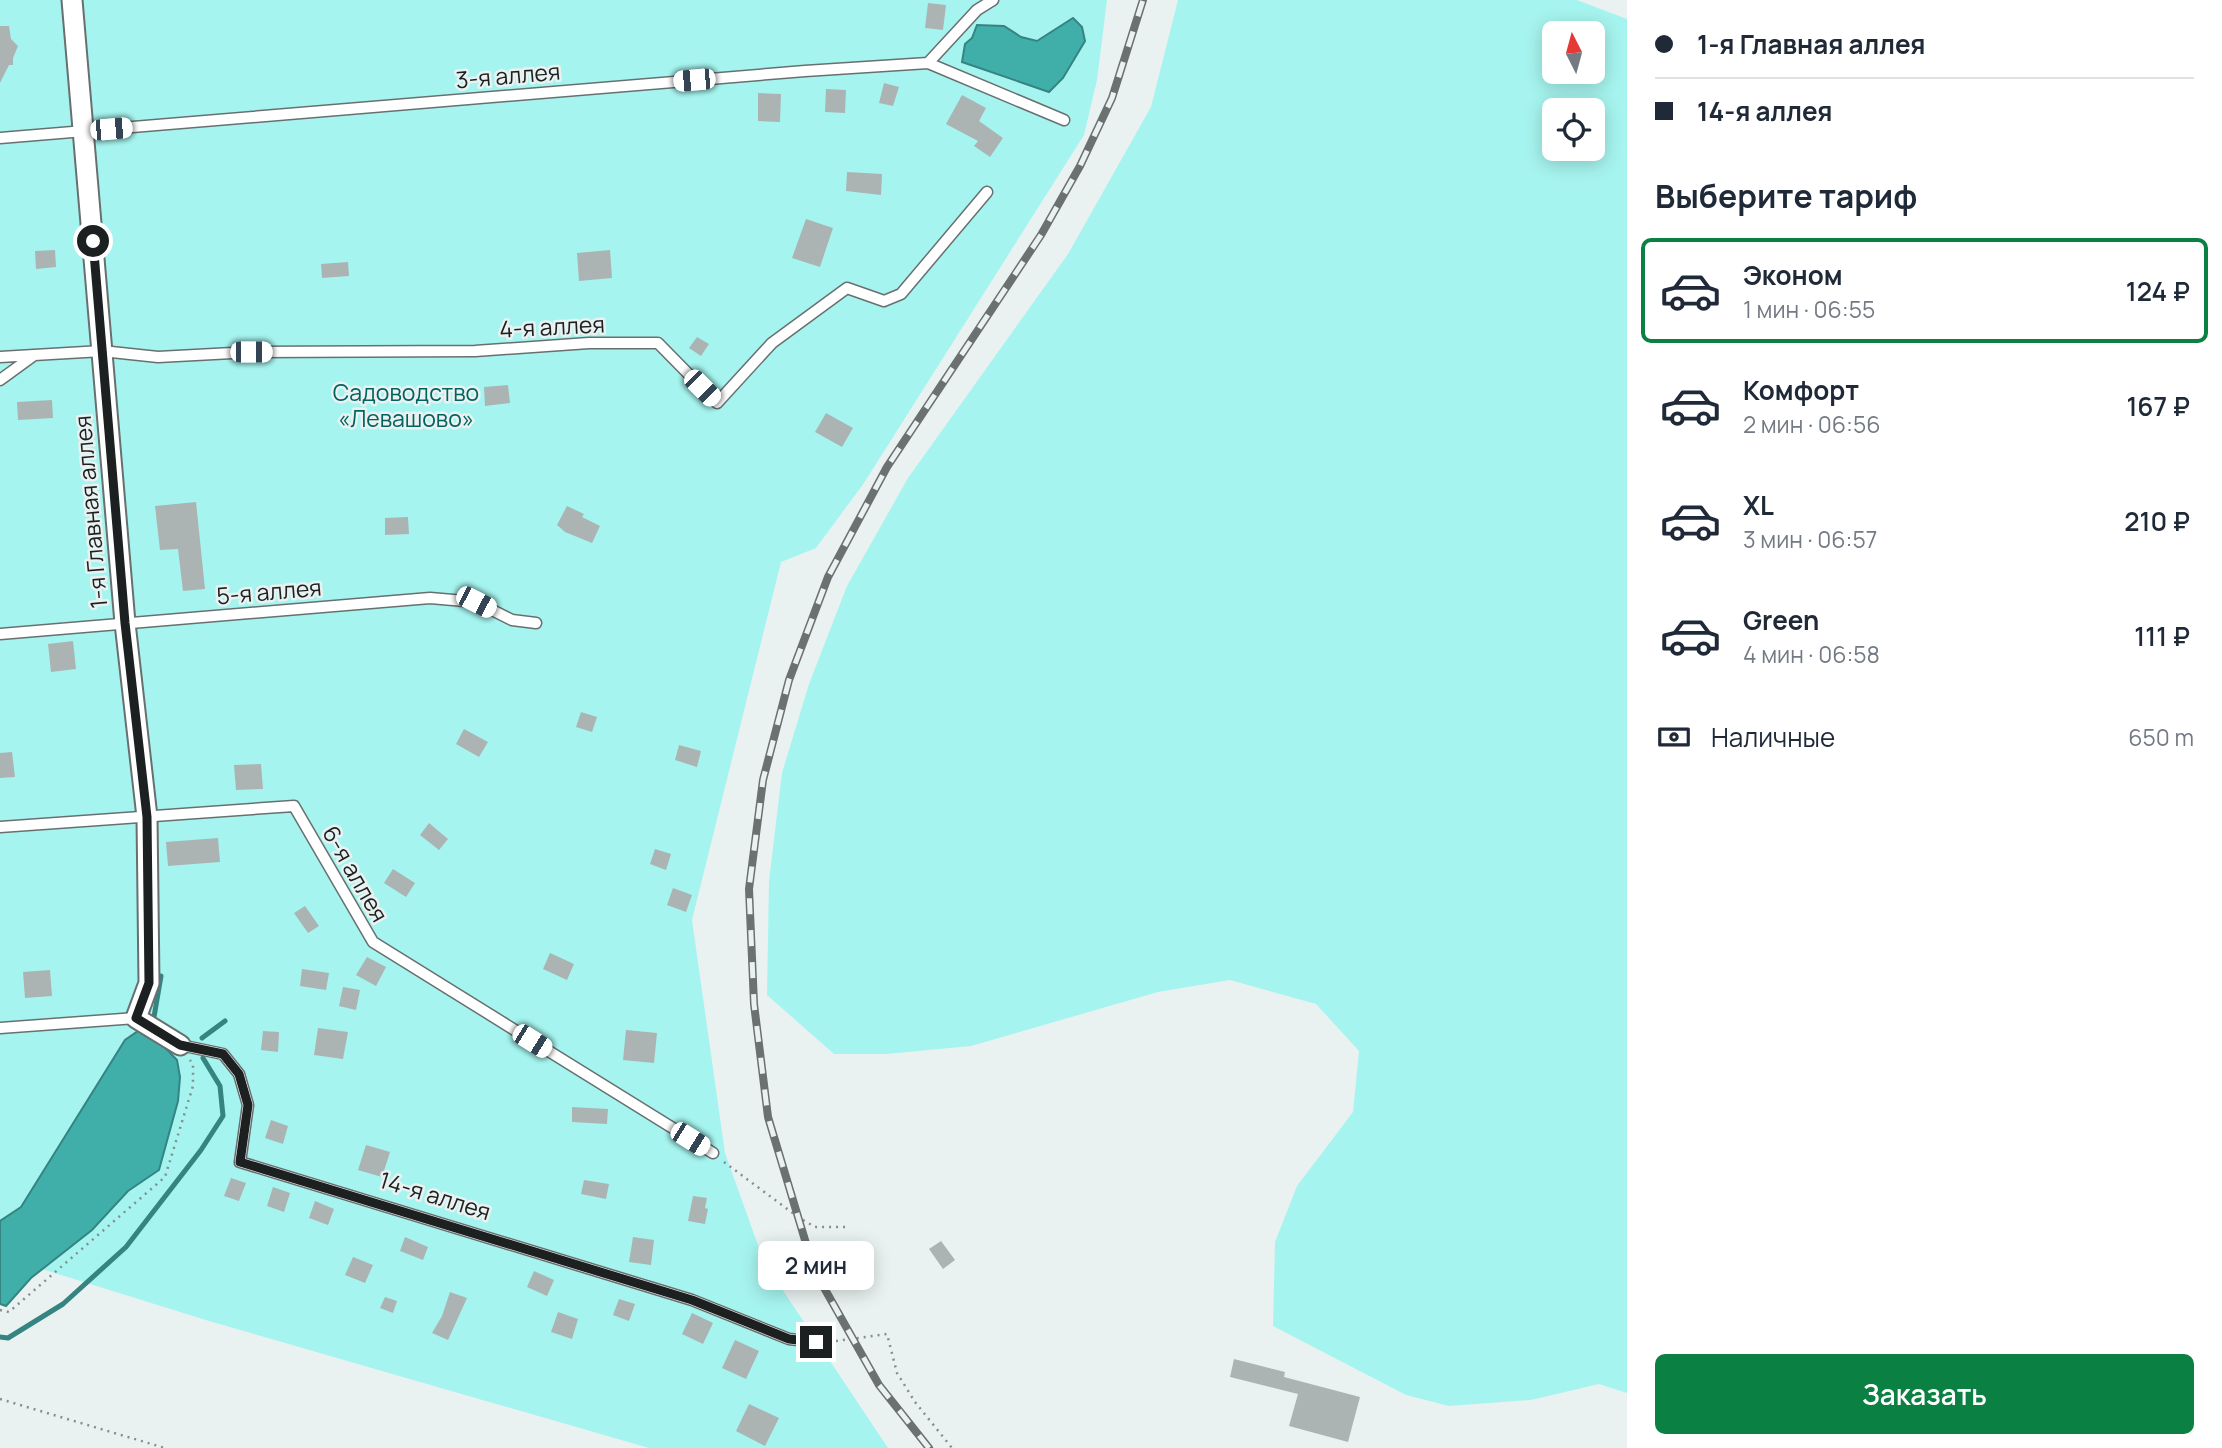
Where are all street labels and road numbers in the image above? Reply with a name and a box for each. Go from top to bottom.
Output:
street label: 3-я аллея [454,54,562,96]
street label: 4-я аллея [498,307,606,345]
street label: 1-я Главная аллея [66,414,114,610]
street label: 5-я аллея [215,570,323,612]
street label: 6-я аллея [315,819,396,928]
street label: 14-я аллея [376,1163,495,1227]

